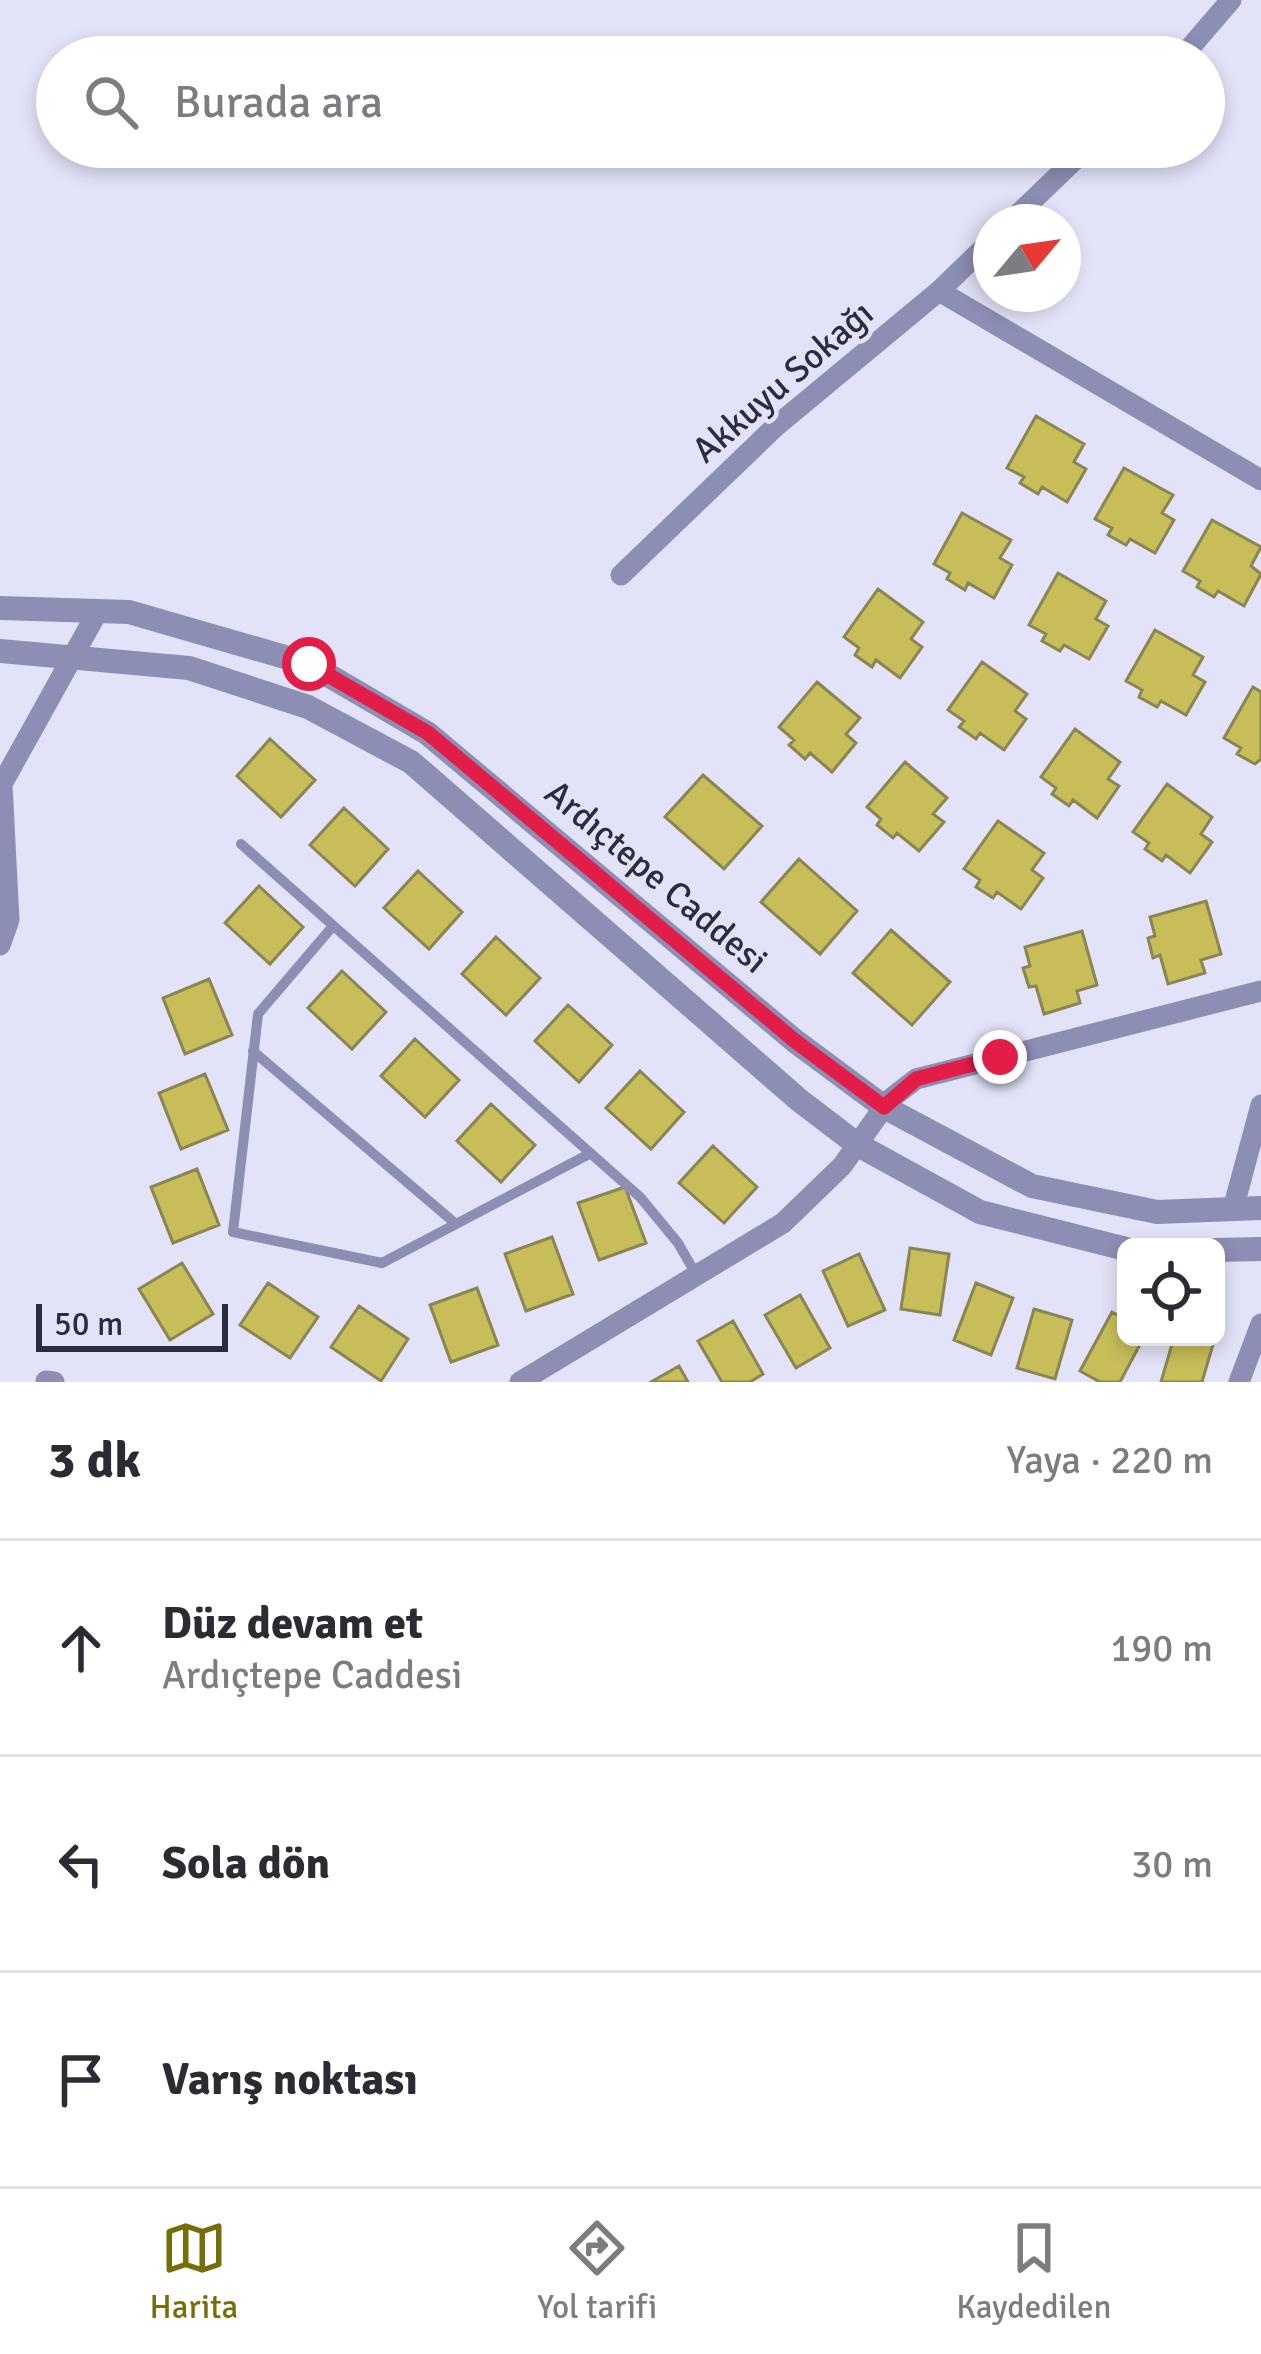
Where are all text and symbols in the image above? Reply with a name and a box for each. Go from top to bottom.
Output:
search box [36,36,1225,168]
icon: search [78,69,144,135]
text: Burada ara [174,75,383,130]
north arrow [973,204,1081,312]
street label: Akkuyu Sokağı [683,291,883,473]
route start [282,637,336,691]
street label: Ardıçtepe Caddesi [535,771,777,983]
route end [973,1030,1027,1084]
map controls [1117,1238,1225,1346]
button: locate [1117,1238,1225,1346]
scale bar [36,1298,228,1351]
text: 50 m [54,1304,123,1345]
text: 3 dk [48,1429,141,1492]
text: Yaya · 220 m [1006,1436,1213,1484]
text: Düz devam et [162,1596,423,1651]
icon: ahead [48,1615,114,1681]
text: 190 m [1110,1624,1213,1672]
text: Ardıçtepe Caddesi [162,1651,462,1699]
icon: left [48,1831,114,1897]
text: Sola dön [162,1836,330,1891]
text: 30 m [1131,1840,1213,1888]
icon: arrive [48,2047,114,2113]
text: Varış noktası [162,2052,418,2107]
tab: Harita [149,2215,238,2328]
tab: Yol tarifi [537,2215,657,2328]
tab: Kaydedilen [956,2215,1111,2328]

